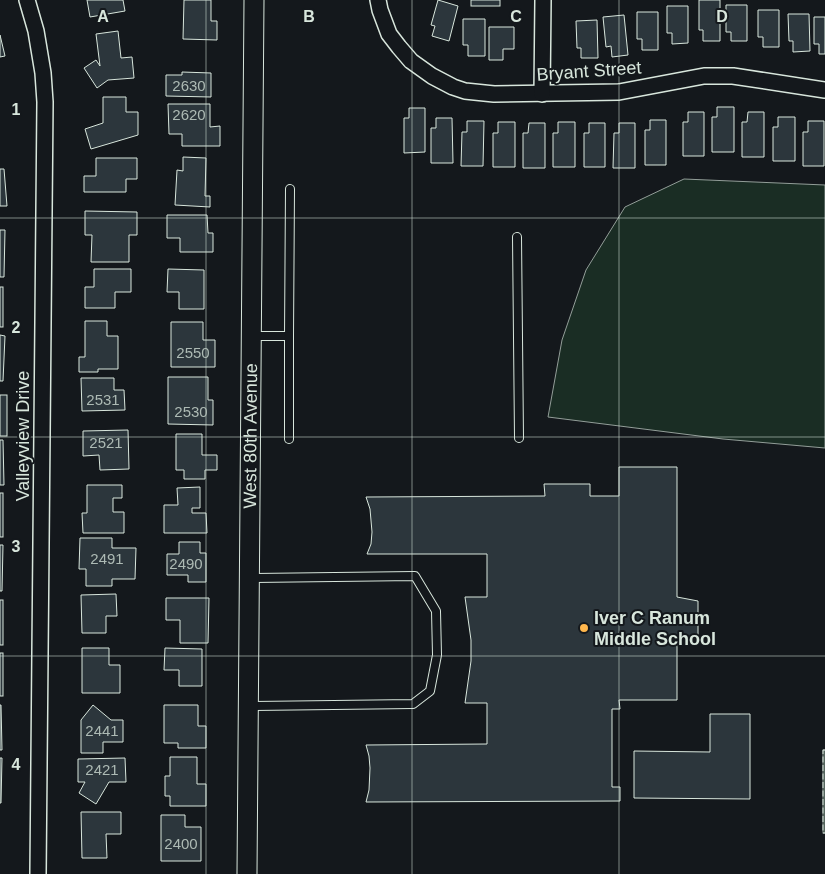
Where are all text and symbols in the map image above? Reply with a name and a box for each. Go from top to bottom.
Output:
text: A [97,8,109,25]
text: B [303,8,315,25]
text: C [510,8,522,25]
text: D [716,8,728,25]
street label: Bryant Street [536,57,642,85]
house number: 2630 [172,77,206,94]
text: 1 [12,101,21,118]
house number: 2620 [172,106,206,123]
text: 2 [12,319,21,336]
house number: 2550 [176,344,210,361]
street label: West 80th Avenue [240,363,261,509]
street label: Valleyview Drive [13,371,33,501]
house number: 2531 [86,391,120,408]
house number: 2530 [174,403,208,420]
house number: 2521 [89,434,123,451]
text: 3 [12,538,21,555]
house number: 2491 [90,550,124,567]
house number: 2490 [169,555,203,572]
place label: Iver C Ranum Middle School [594,608,716,649]
marker: Iver C Ranum Middle School [578,622,590,634]
house number: 2441 [85,722,119,739]
text: 4 [12,756,21,773]
house number: 2421 [85,761,119,778]
house number: 2400 [164,835,198,852]

